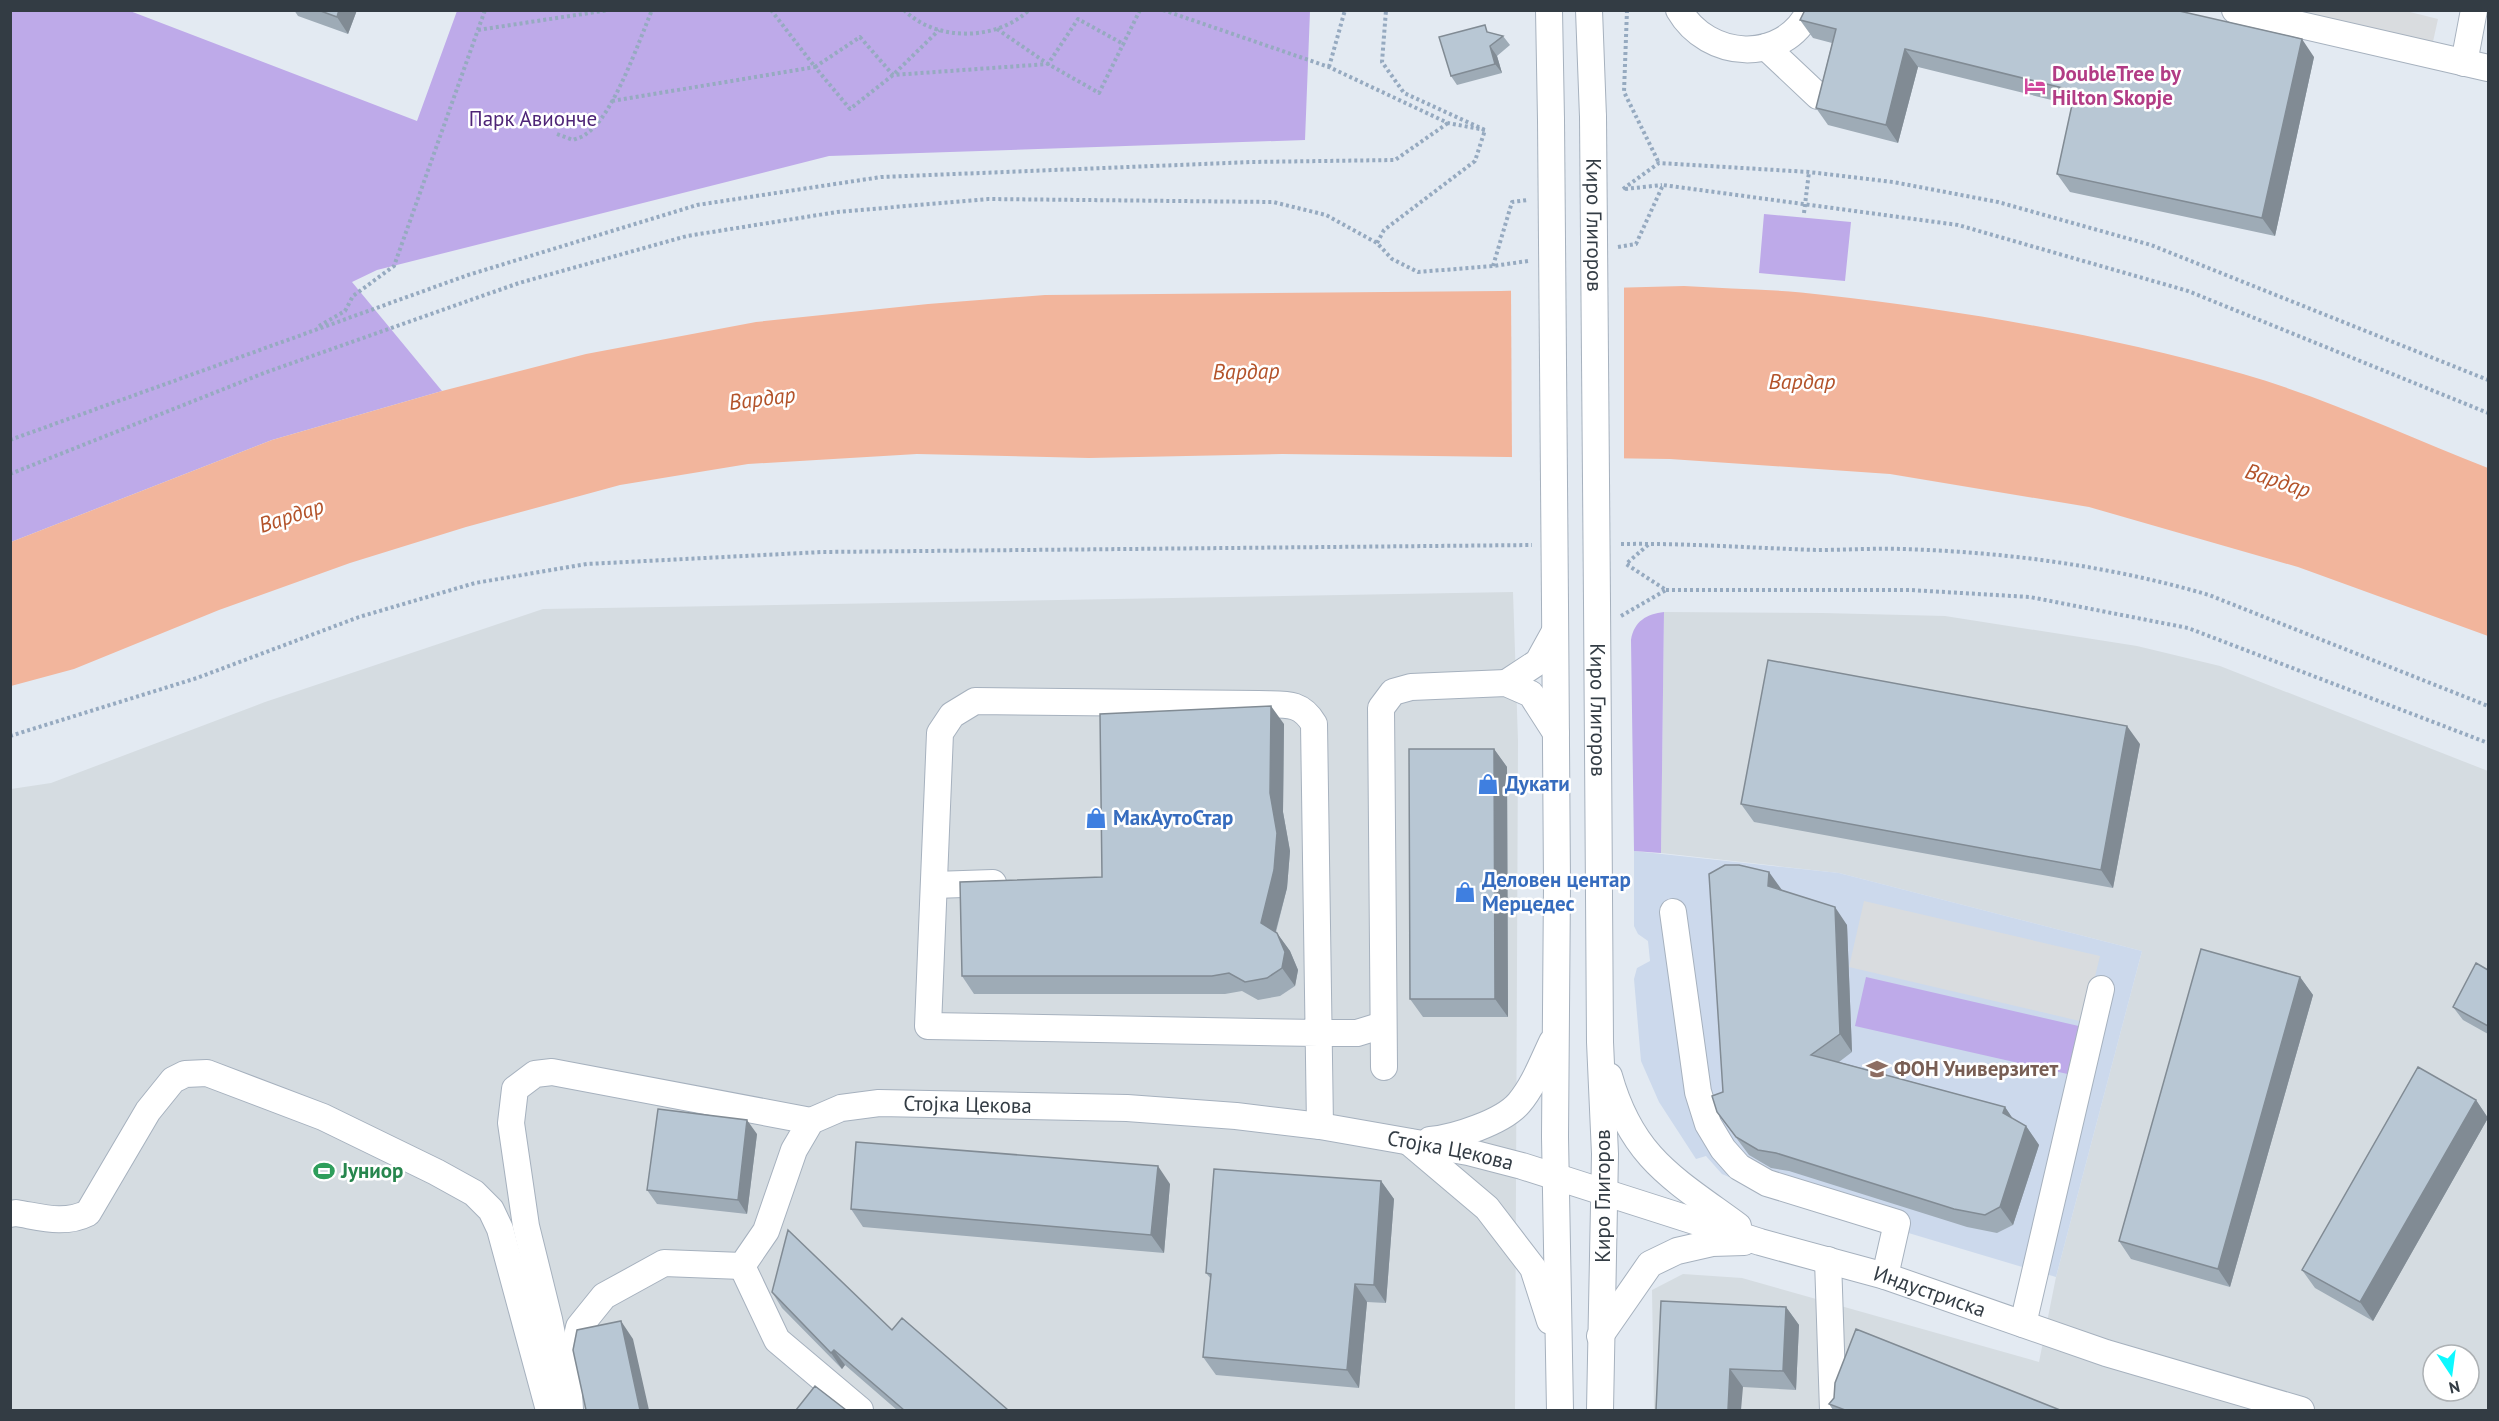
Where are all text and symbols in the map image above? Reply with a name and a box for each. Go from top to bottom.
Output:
place label: DoubleTree by Hilton Skopje [2052,60,2182,111]
hotel icon: DoubleTree by Hilton Skopje [2023,74,2047,98]
park label: Парк Авионче [469,105,597,132]
street label: Киро Глигоров [1580,158,1608,292]
water label: Вардар [1212,356,1280,386]
water label: Вардар [1769,367,1835,395]
water label: Вардар [727,380,797,416]
water label: Вардар [2242,456,2314,504]
water label: Вардар [255,491,327,539]
street label: Киро Глигоров [1584,643,1612,777]
place label: Дукати [1505,770,1570,797]
shop icon: Дукати [1476,772,1500,796]
place label: МакАутоСтар [1113,804,1233,831]
shop icon: МакАутоСтар [1084,806,1108,830]
place label: Деловен центар Мерцедес [1482,866,1631,917]
shop icon: Деловен центар Мерцедес [1453,880,1477,904]
place label: ФОН Универзитет [1894,1055,2058,1082]
school or university icon: ФОН Универзитет [1865,1057,1889,1081]
street label: Стојка Цекова [903,1089,1032,1119]
street label: Стојка Цекова [1385,1124,1517,1176]
street label: Киро Глигоров [1589,1129,1616,1263]
place label: Јуниор [340,1157,403,1184]
sports icon: Јуниор [312,1159,336,1183]
street label: Индустриска [1871,1260,1989,1323]
north arrow [2421,1343,2481,1403]
text: N [2447,1377,2462,1399]

